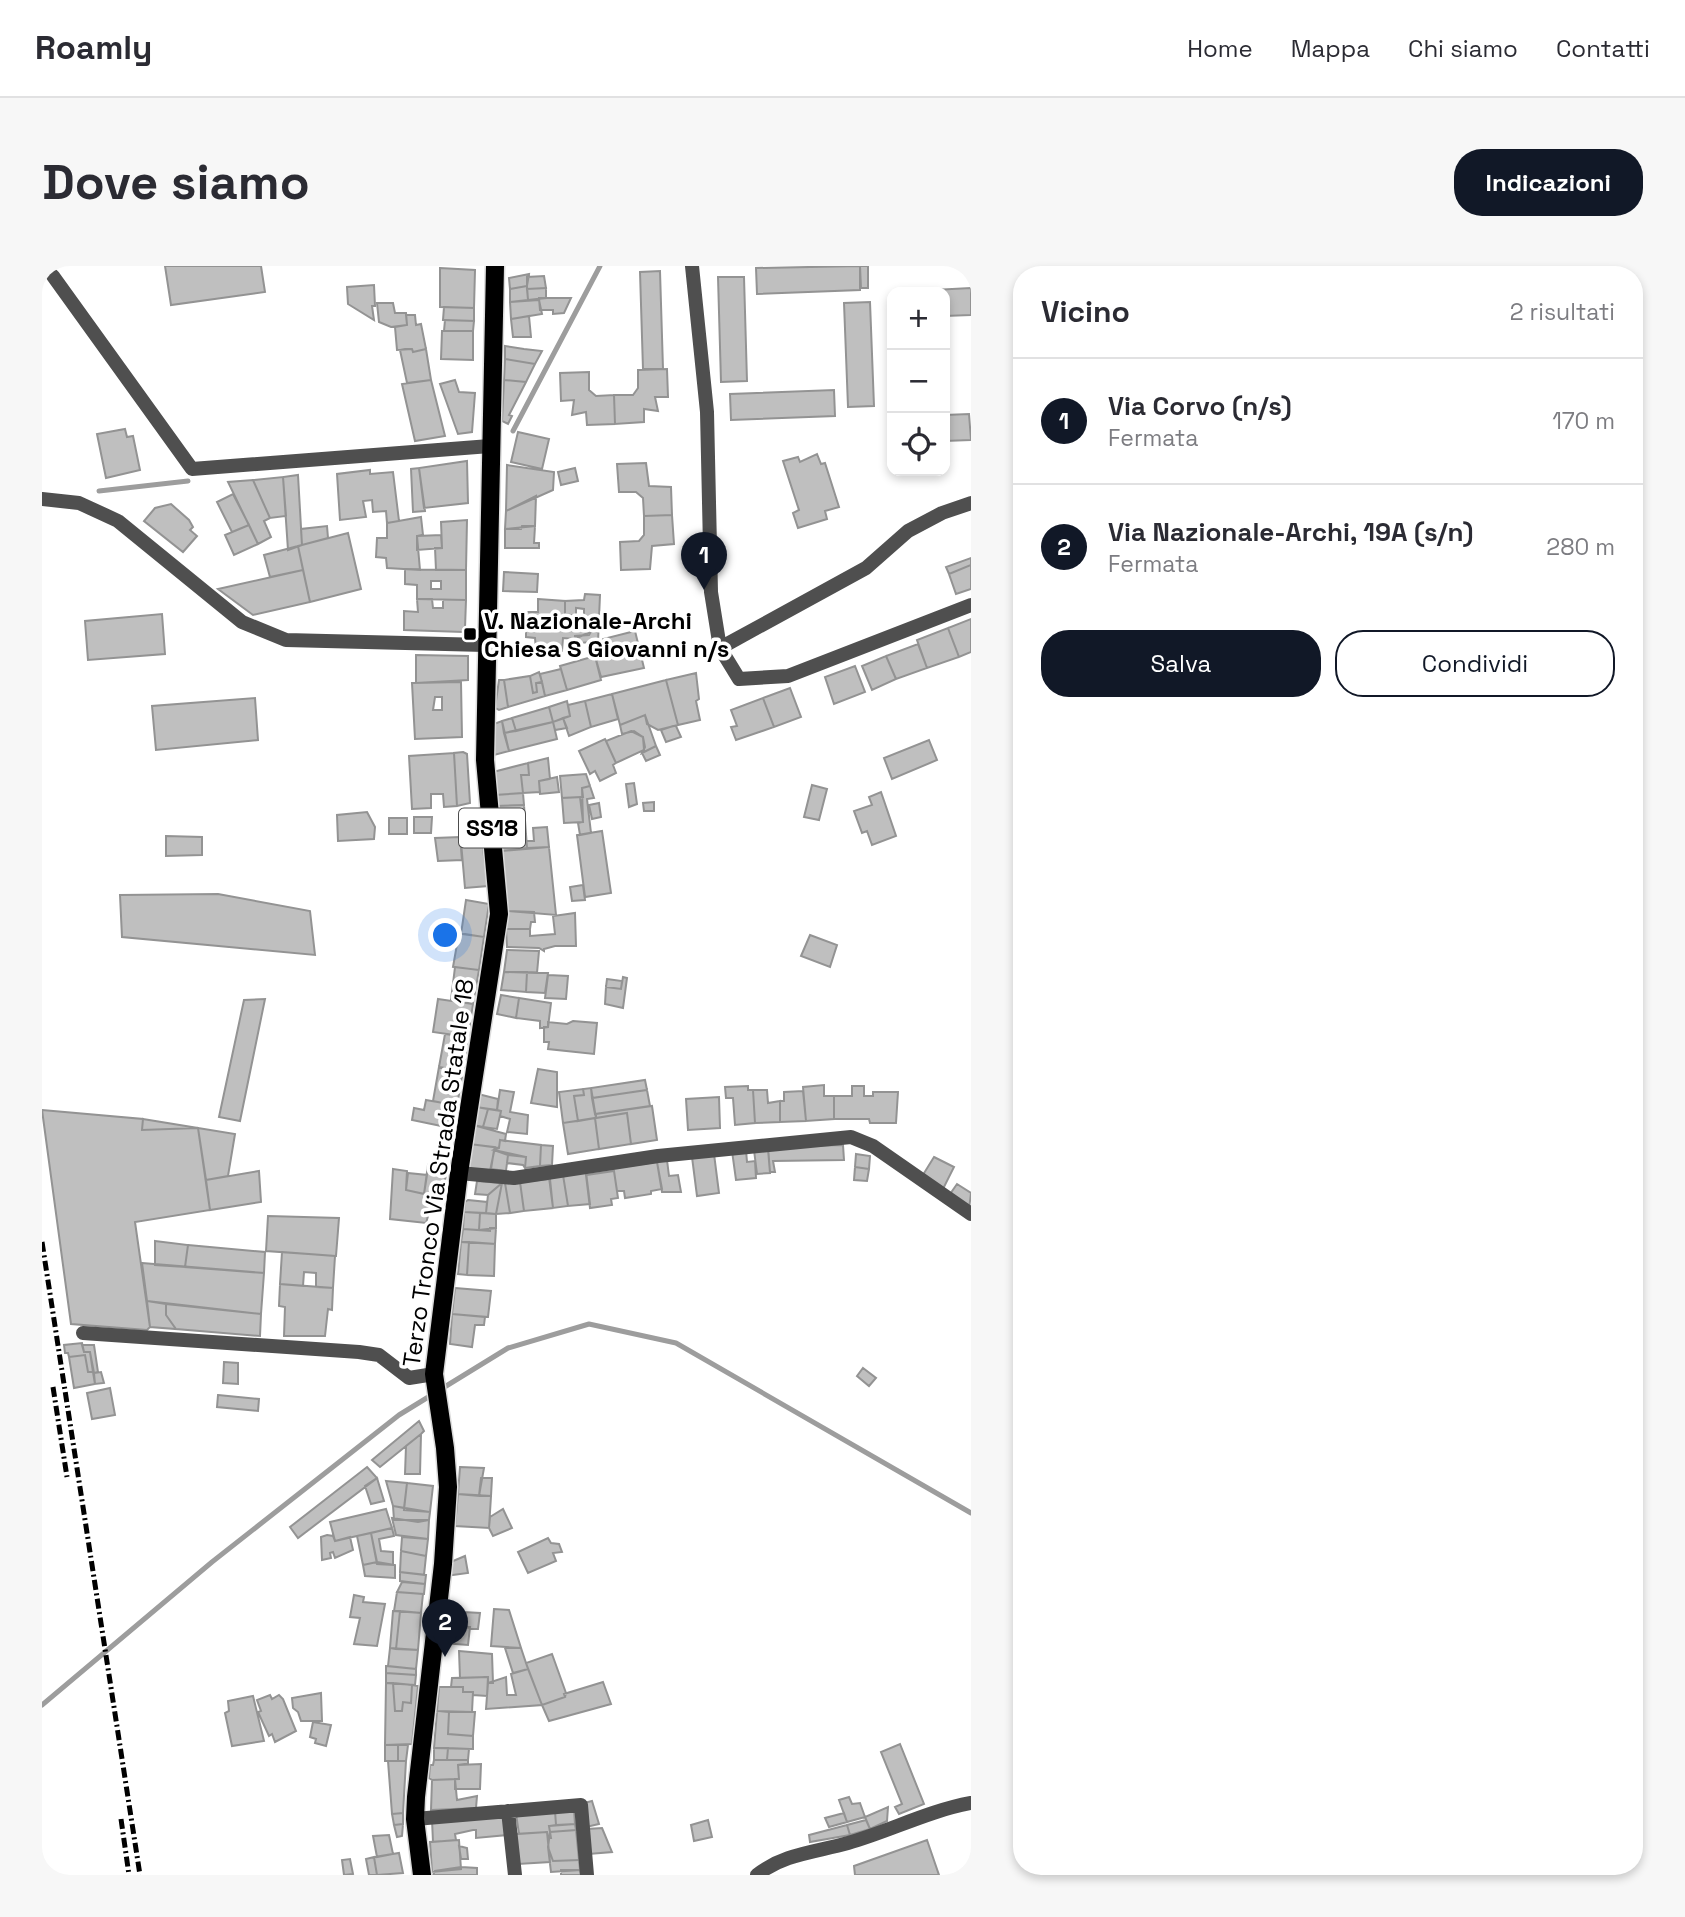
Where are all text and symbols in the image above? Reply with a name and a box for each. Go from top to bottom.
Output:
text: Roamly [35,27,152,69]
text: Home [1187,33,1253,64]
text: Mappa [1291,33,1370,64]
text: Chi siamo [1408,33,1518,64]
text: Contatti [1556,33,1650,64]
button: Indicazioni [1454,149,1643,216]
text: Dove siamo [42,151,310,213]
map controls [887,287,950,476]
button: + [887,287,950,350]
text: Vicino [1041,292,1130,331]
text: 2 risultati [1510,297,1615,327]
button: − [887,350,950,413]
text: Via Corvo (n/s) [1108,389,1292,423]
text: 1 [1059,406,1069,436]
text: 170 m [1552,406,1615,436]
button: locate [887,413,950,476]
text: Fermata [1108,423,1199,453]
text: Via Nazionale-Archi, 19A (s/n) [1108,515,1473,549]
pin: 1 [681,532,727,590]
text: 2 [1057,532,1071,562]
text: 280 m [1546,532,1615,562]
text: Fermata [1108,549,1199,579]
place label: V. Nazionale-Archi Chiesa S Giovanni n/s [484,605,729,664]
marker: V. Nazionale-Archi Chiesa S Giovanni n/s [462,626,478,642]
button: Salva [1041,630,1321,697]
button: Condividi [1335,630,1615,697]
road number: SS18 [459,808,525,848]
your location [428,918,462,952]
street label: Terzo Tronco Via Strada Statale 18 [395,977,481,1369]
pin: 2 [422,1599,468,1657]

